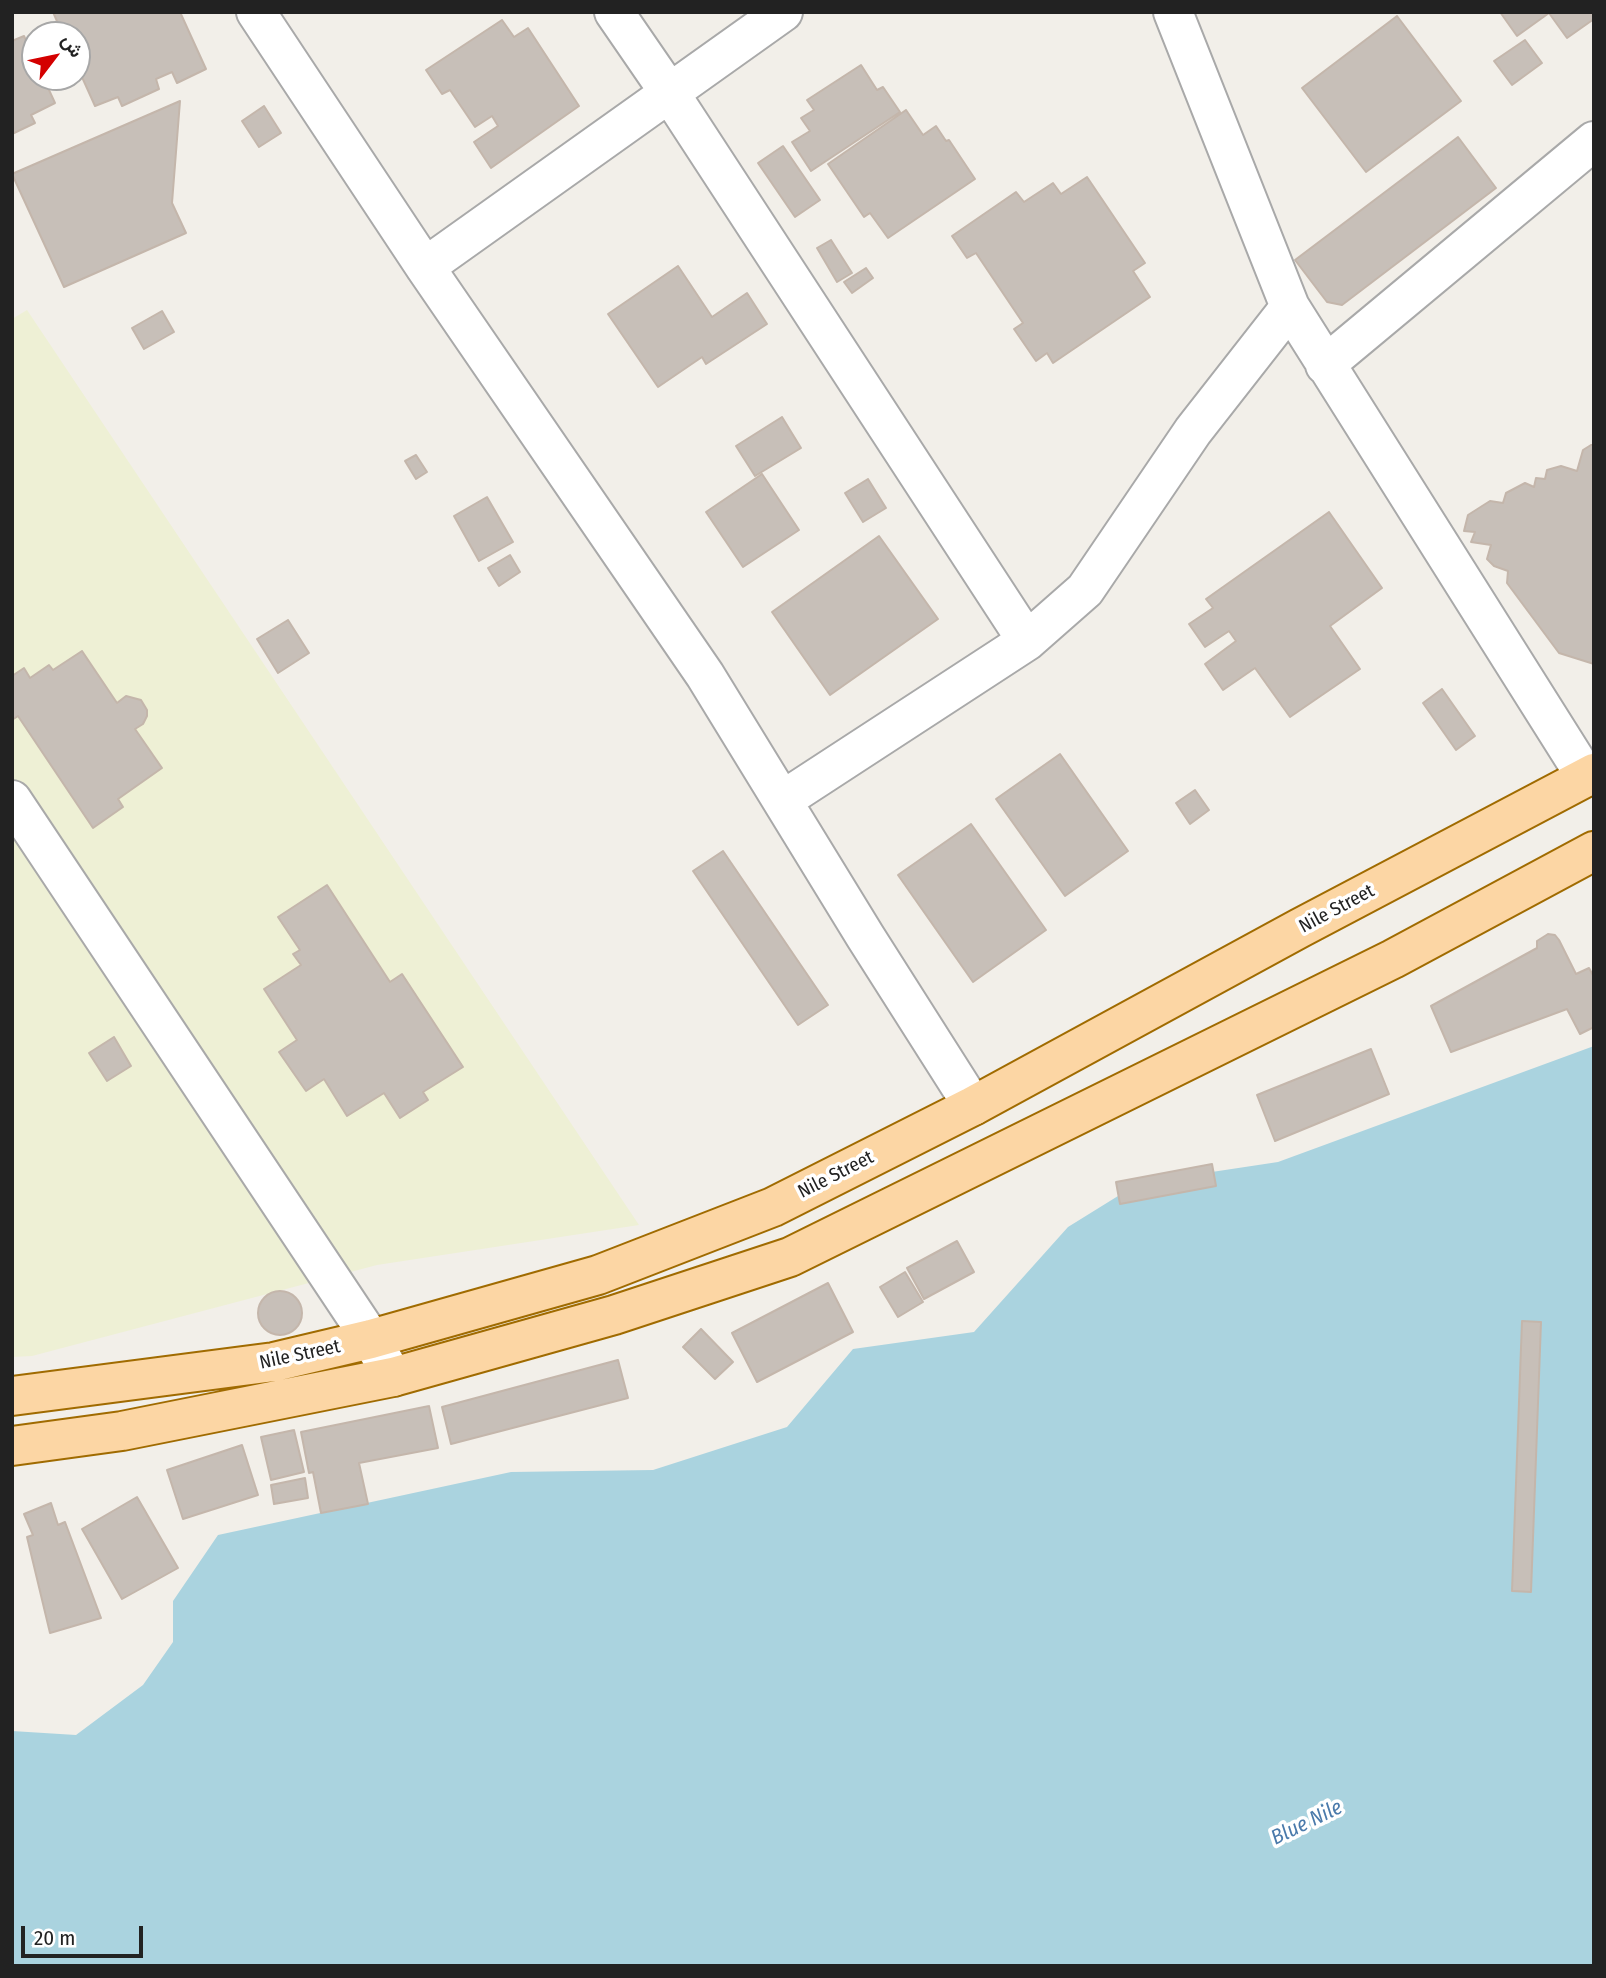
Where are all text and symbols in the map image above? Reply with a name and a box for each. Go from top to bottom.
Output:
north arrow [21,21,91,91]
text: ش [57,30,88,61]
street label: Nile Street [1296,880,1378,938]
street label: Nile Street [794,1146,878,1204]
street label: Nile Street [258,1335,342,1375]
water label: Blue Nile [1267,1795,1347,1851]
scale bar [24,1912,147,1956]
text: 20 m [34,1925,75,1951]

